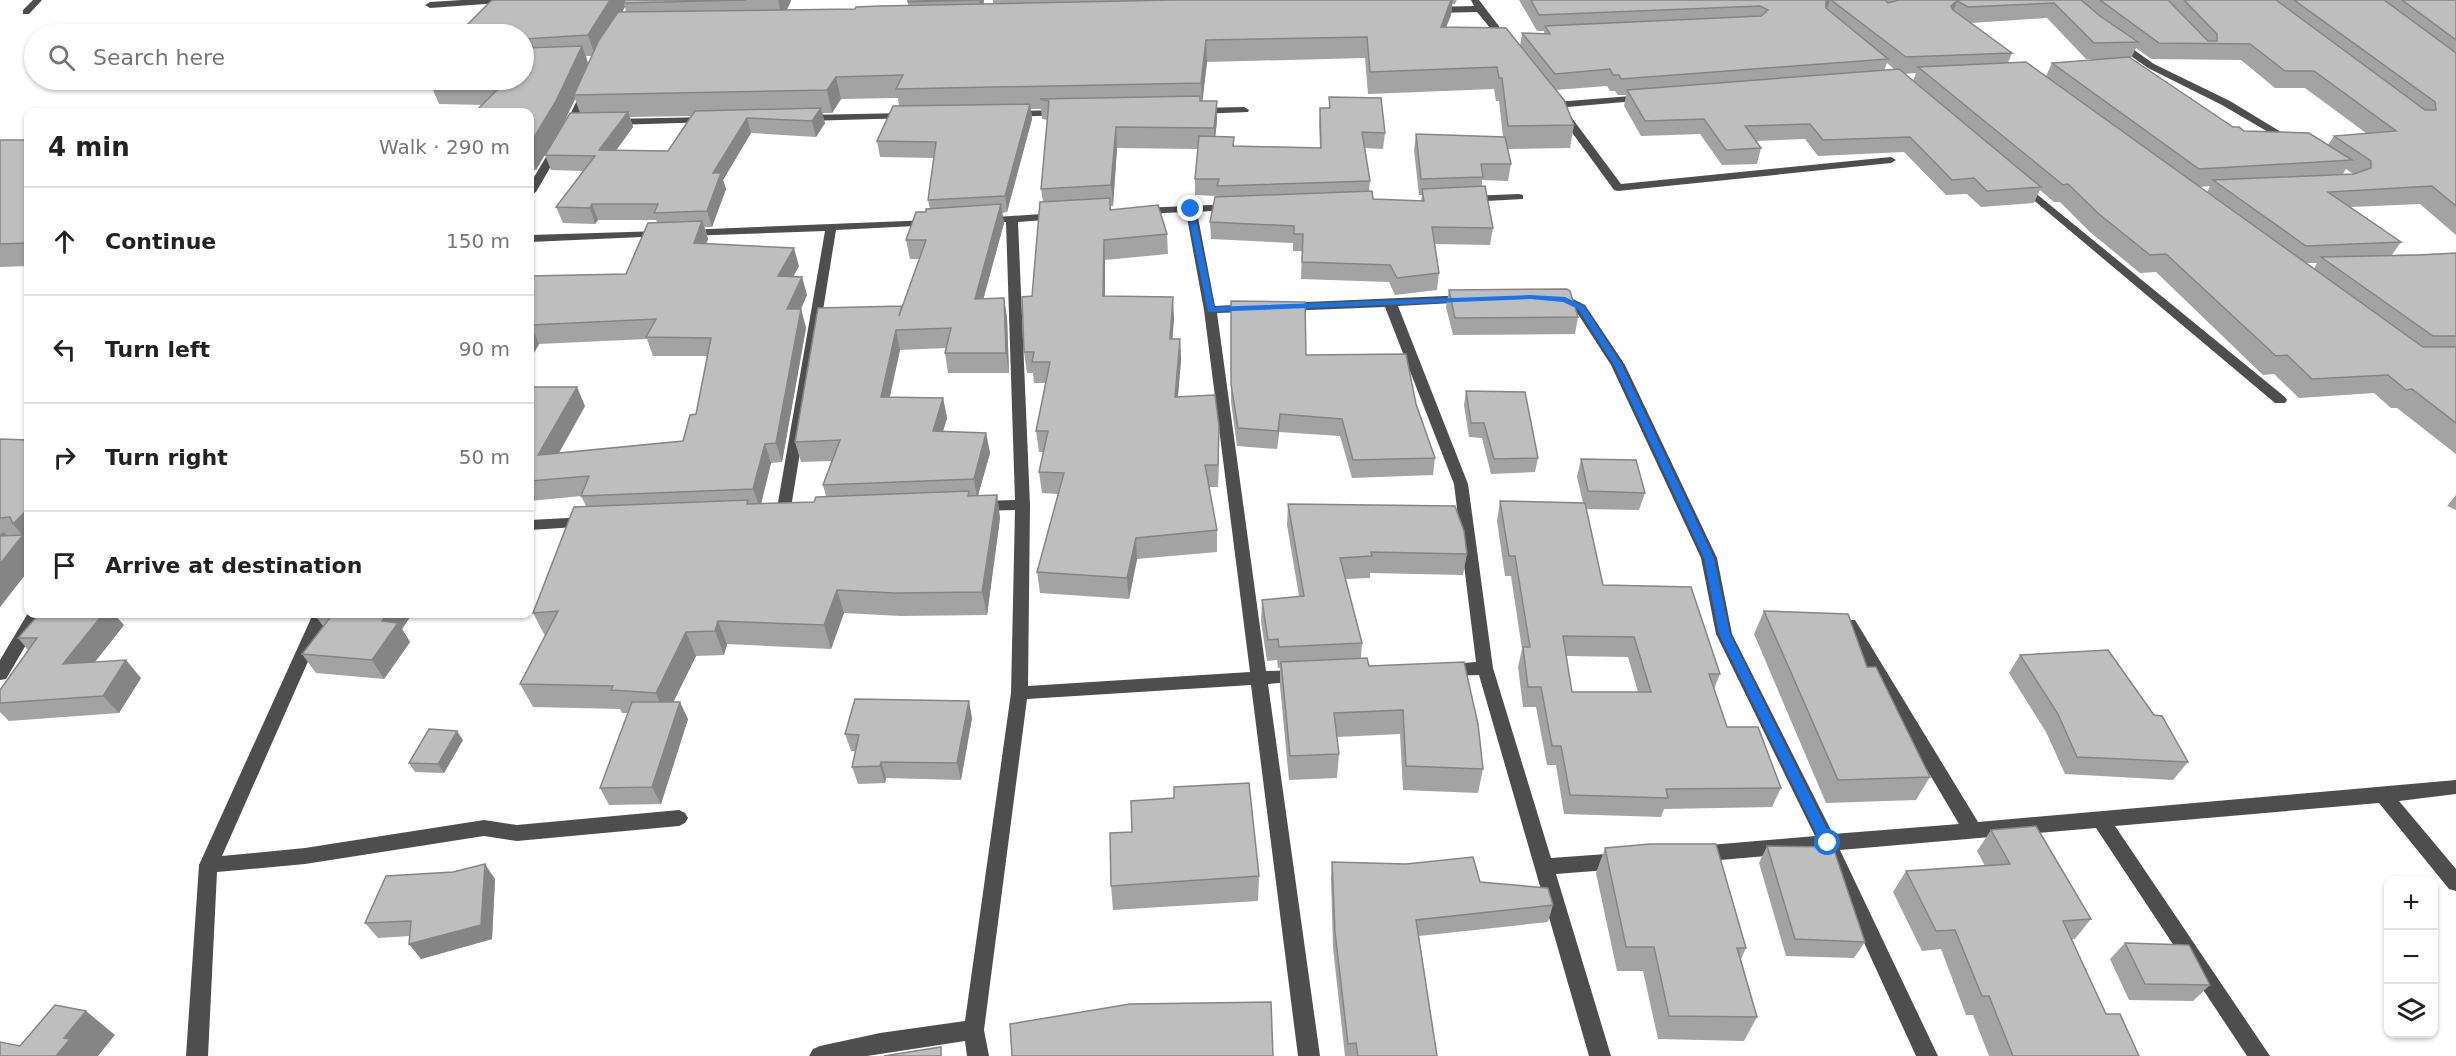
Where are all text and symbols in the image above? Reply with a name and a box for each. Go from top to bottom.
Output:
search box [24,24,534,90]
icon: search [45,41,78,74]
text: Search here [93,45,225,70]
text: 4 min [48,132,130,162]
text: Walk · 290 m [379,135,510,159]
route end [1177,195,1203,221]
icon: ahead [48,225,81,258]
text: Continue [105,229,216,254]
text: 150 m [446,229,510,253]
icon: left [48,333,81,366]
text: Turn left [105,337,210,362]
text: 90 m [459,337,510,361]
icon: right [48,441,81,474]
text: Turn right [105,445,228,470]
text: 50 m [459,445,510,469]
icon: arrive [48,549,81,582]
text: Arrive at destination [105,553,362,578]
route start [1814,829,1840,855]
map controls [2384,876,2438,1038]
button: + [2384,876,2438,930]
button: − [2384,930,2438,984]
button: layers [2384,984,2438,1038]

